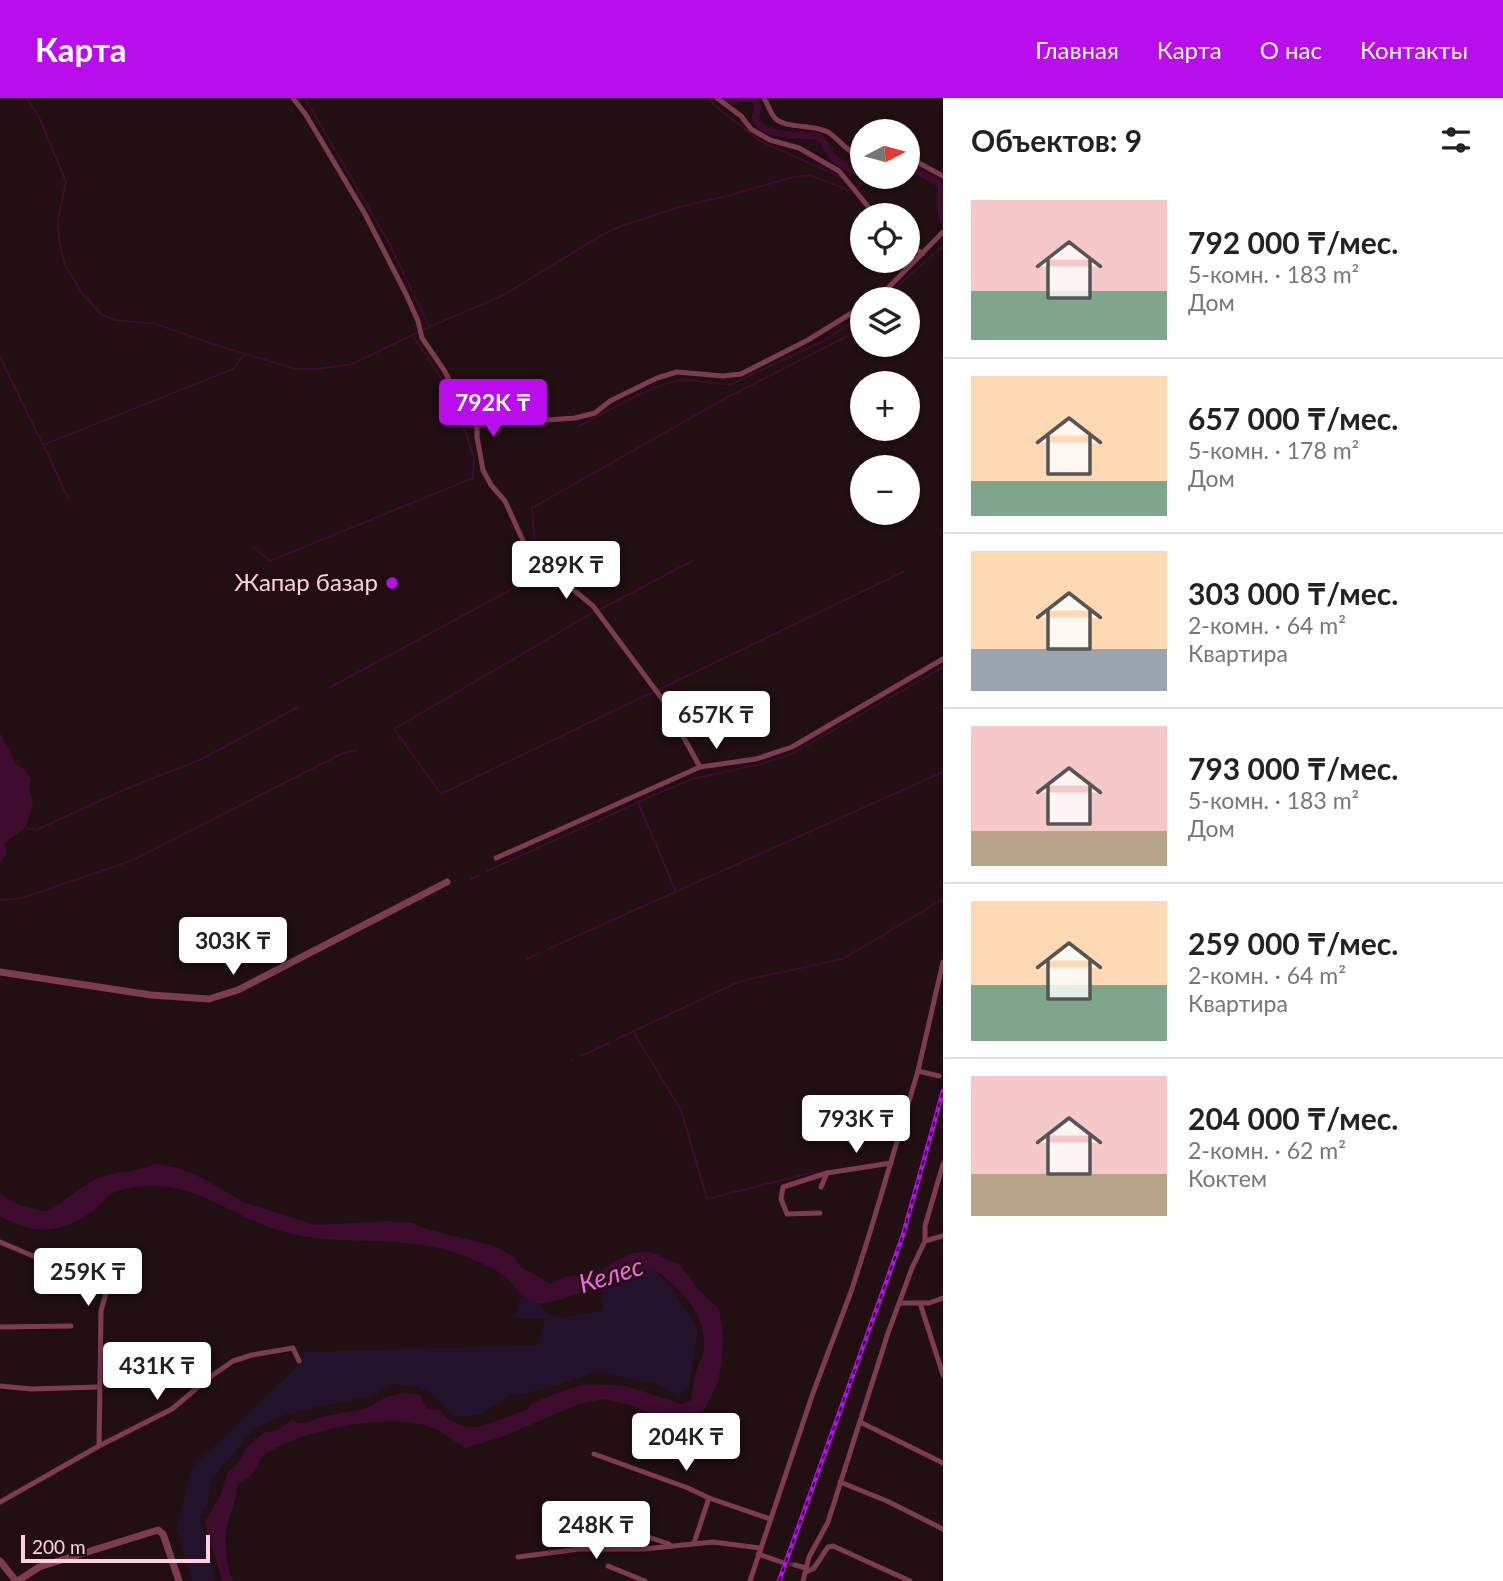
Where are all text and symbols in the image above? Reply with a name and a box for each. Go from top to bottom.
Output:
text: Карта [35,29,126,69]
text: Главная [1035,35,1119,64]
text: Карта [1157,35,1222,64]
text: О нас [1260,35,1322,64]
text: Контакты [1360,35,1468,64]
north arrow [850,119,920,189]
map controls [850,119,920,525]
icon: filters [1437,121,1475,159]
text: Объектов: 9 [971,122,1142,158]
button: locate [850,203,920,273]
text: 792 000 ₸/мес. [1188,224,1398,260]
icon: home [1027,228,1111,312]
text: 5-комн. · 183 m² [1188,260,1359,288]
button: layers [850,287,920,357]
text: Дом [1188,288,1235,316]
button: + [850,371,920,441]
pin: 792K ₸ [436,380,550,439]
text: 792K ₸ [455,388,531,416]
text: 657 000 ₸/мес. [1188,400,1398,436]
icon: home [1027,404,1111,488]
text: 5-комн. · 178 m² [1188,436,1359,464]
button: − [850,455,920,525]
text: Дом [1188,464,1235,492]
pin: 289K ₸ [509,542,623,601]
text: 289K ₸ [528,550,604,578]
place label: Жапар базар [234,567,378,596]
marker: Жапар базар [384,575,400,591]
text: 303 000 ₸/мес. [1188,575,1398,611]
icon: home [1027,579,1111,663]
text: 2-комн. · 64 m² [1188,611,1346,639]
text: Квартира [1188,639,1288,667]
pin: 657K ₸ [659,692,773,751]
text: 657K ₸ [678,700,754,728]
text: 793 000 ₸/мес. [1188,750,1398,786]
icon: home [1027,754,1111,838]
text: 5-комн. · 183 m² [1188,786,1359,814]
text: Дом [1188,814,1235,842]
pin: 303K ₸ [176,918,290,977]
text: 259 000 ₸/мес. [1188,925,1398,961]
text: 303K ₸ [195,926,271,954]
icon: home [1027,929,1111,1013]
text: 2-комн. · 64 m² [1188,961,1346,989]
text: Квартира [1188,989,1288,1017]
pin: 793K ₸ [799,1096,913,1155]
text: 204 000 ₸/мес. [1188,1100,1398,1136]
text: 793K ₸ [818,1104,894,1132]
icon: home [1027,1104,1111,1188]
text: 2-комн. · 62 m² [1188,1136,1346,1164]
text: Коктем [1188,1164,1267,1192]
pin: 259K ₸ [31,1248,145,1308]
water label: Келес [575,1249,647,1299]
text: 259K ₸ [50,1257,126,1285]
pin: 431K ₸ [100,1342,214,1402]
text: 431K ₸ [119,1351,195,1379]
pin: 204K ₸ [629,1414,743,1473]
text: 204K ₸ [648,1422,724,1450]
pin: 248K ₸ [539,1502,653,1561]
text: 248K ₸ [558,1510,634,1538]
scale bar [21,1532,210,1564]
text: 200 m [32,1535,86,1558]

